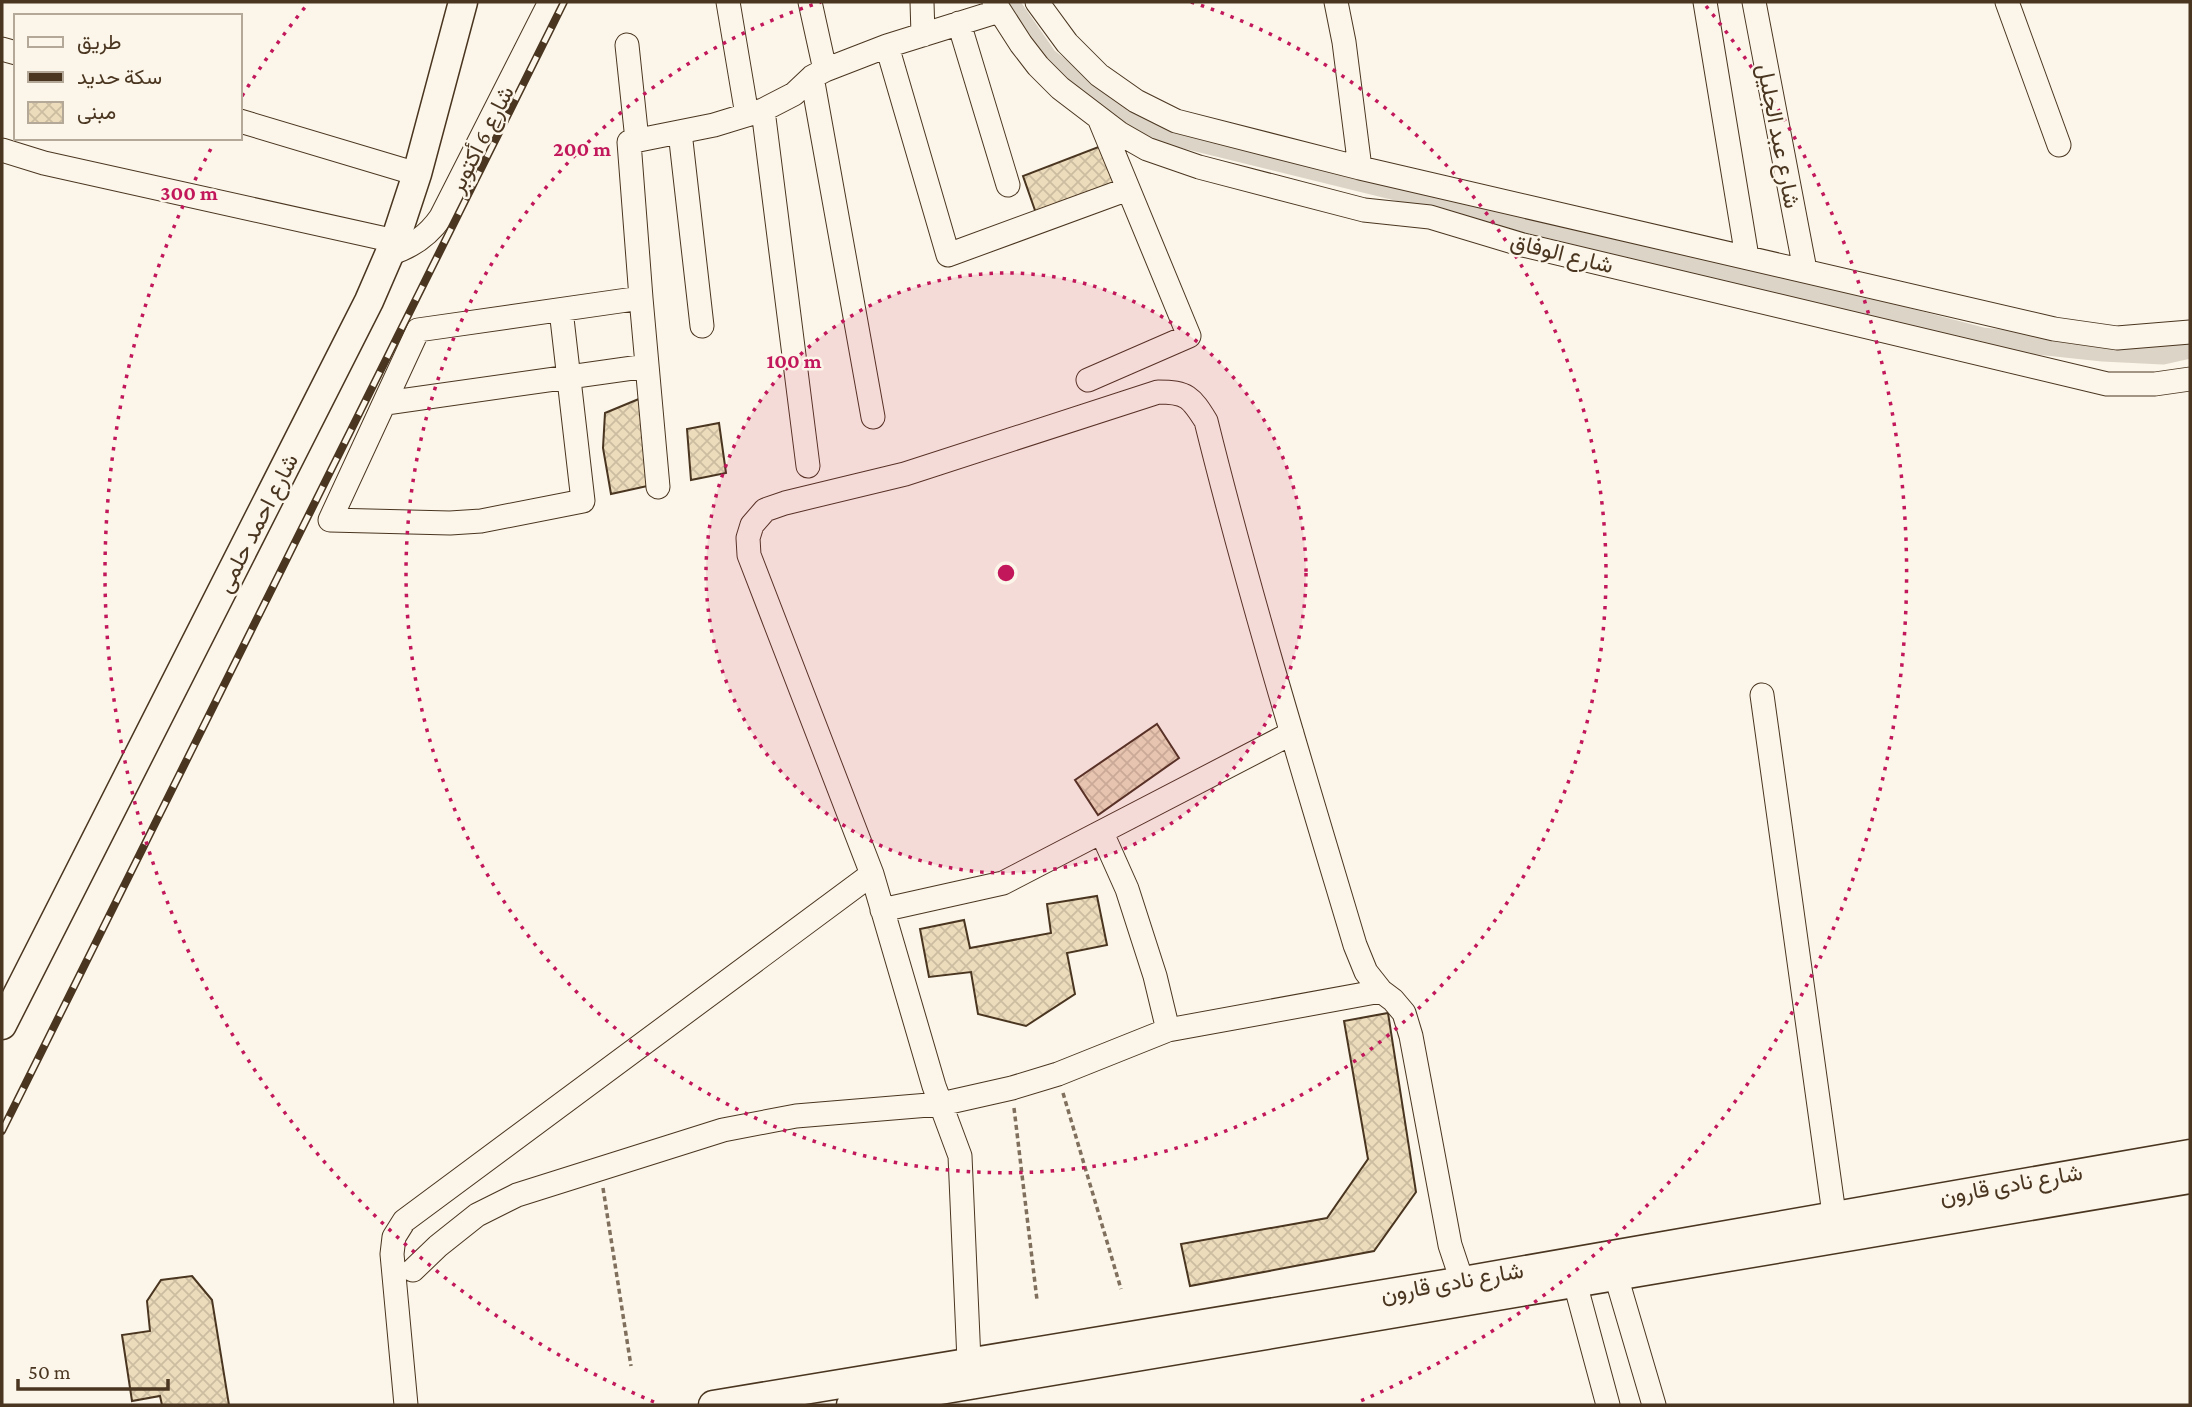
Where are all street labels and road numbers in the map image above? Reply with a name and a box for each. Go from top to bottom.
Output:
street label: شارع عبد الجليل [1749,62,1806,211]
street label: شارع 6 أكتوبر [443,81,522,199]
street label: شارع الوفاق [1507,228,1616,281]
street label: شارع احمد حلمى [211,449,306,598]
street label: شارع نادى قارون [1938,1159,2085,1212]
street label: شارع نادى قارون [1379,1257,1526,1310]

